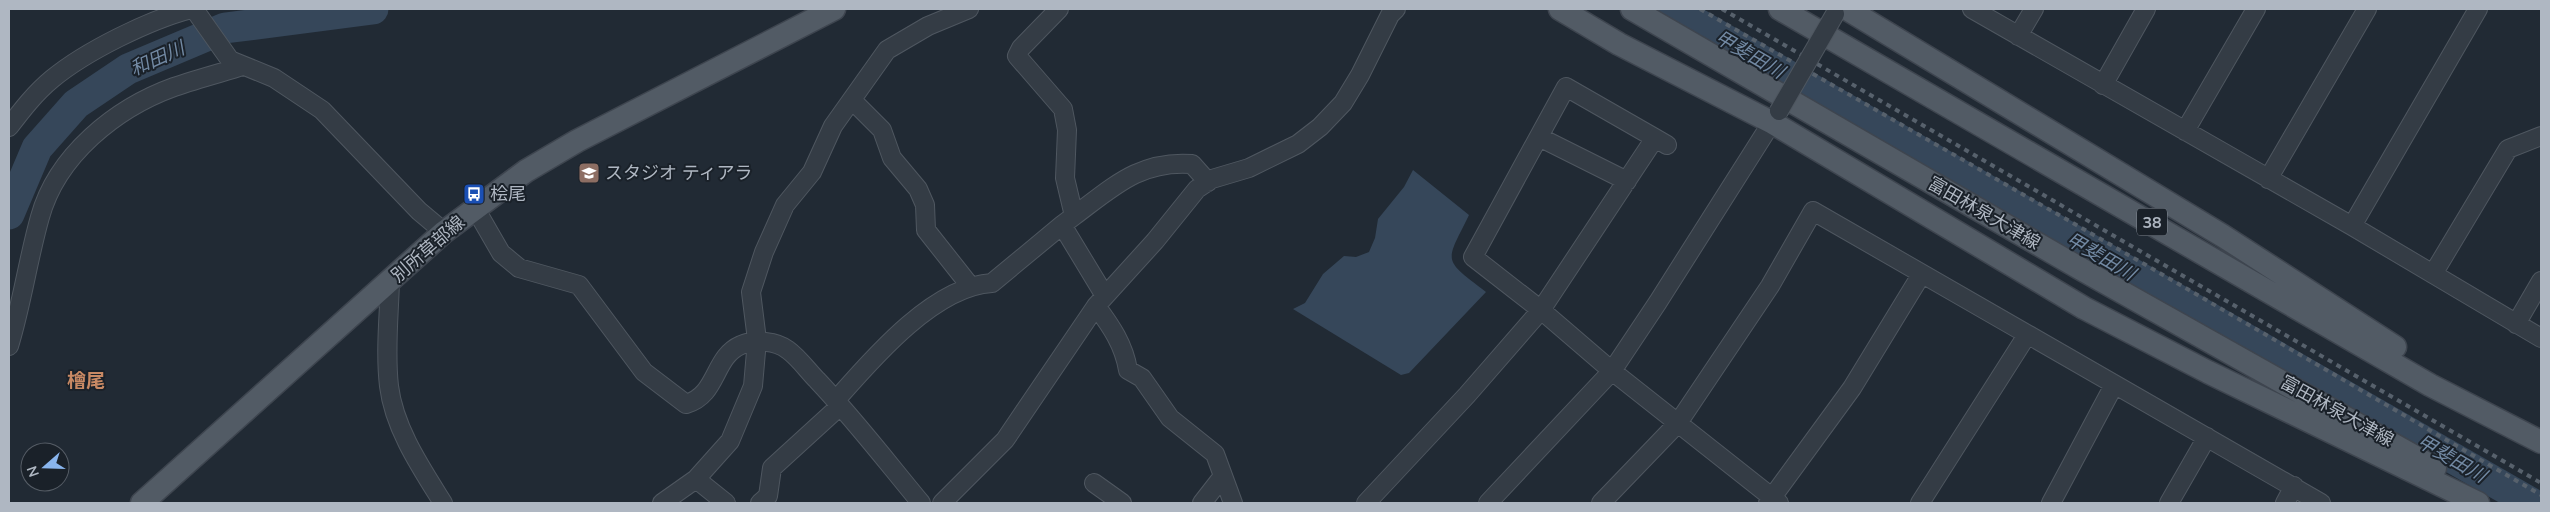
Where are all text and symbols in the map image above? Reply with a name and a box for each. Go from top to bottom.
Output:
water label: 甲斐田川 [1710,25,1791,86]
water label: 和田川 [126,35,191,82]
school or university icon: スタジオ ティアラ [577,161,601,185]
place label: スタジオ ティアラ [605,161,753,185]
street label: 富田林泉大津線 [1923,171,2045,255]
bus stop icon: 桧尾 [462,182,486,206]
place label: 桧尾 [490,182,526,206]
road number: 38 [2137,208,2167,236]
street label: 別所草部線 [386,210,470,288]
water label: 甲斐田川 [2061,227,2142,288]
district label: 檜尾 [67,368,105,394]
street label: 富田林泉大津線 [2276,370,2398,452]
water label: 甲斐田川 [2412,429,2493,490]
north arrow [20,442,70,492]
text: N [23,463,44,479]

